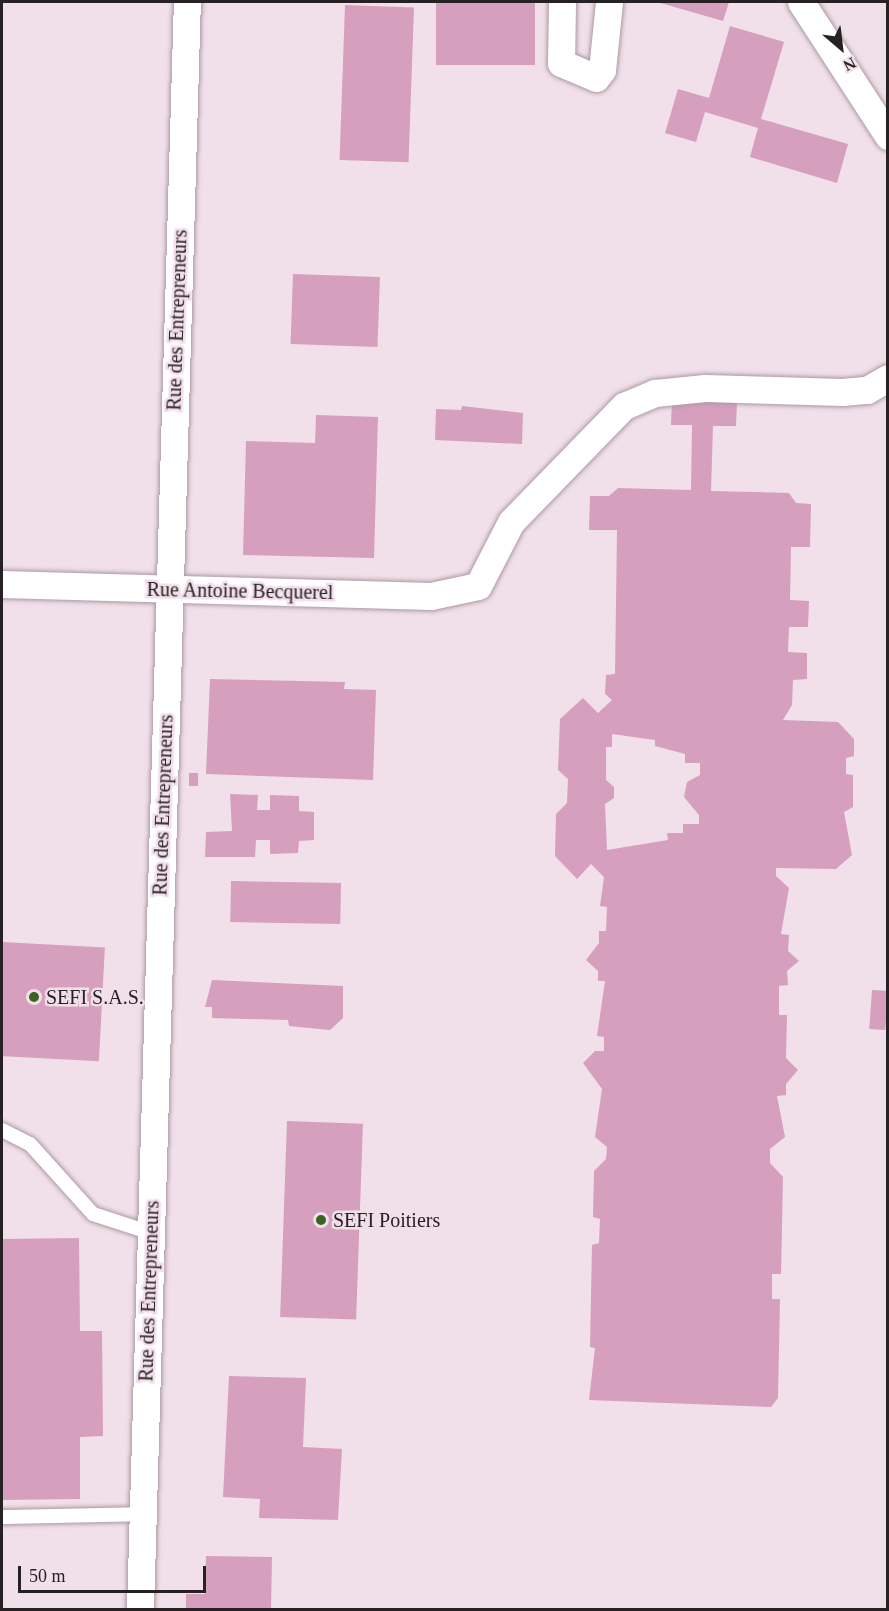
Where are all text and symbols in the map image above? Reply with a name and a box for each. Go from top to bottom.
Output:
north arrow [811,18,871,78]
text: N [841,54,859,75]
street label: Rue des Entrepreneurs [162,229,192,411]
street label: Rue Antoine Becquerel [146,577,334,605]
street label: Rue des Entrepreneurs [148,714,178,896]
place label: SEFI S.A.S. [46,985,144,1009]
marker: SEFI S.A.S. [27,990,41,1004]
street label: Rue des Entrepreneurs [134,1200,164,1382]
place label: SEFI Poitiers [333,1208,440,1232]
marker: SEFI Poitiers [314,1213,328,1227]
scale bar [21,1554,208,1592]
text: 50 m [29,1566,66,1586]

